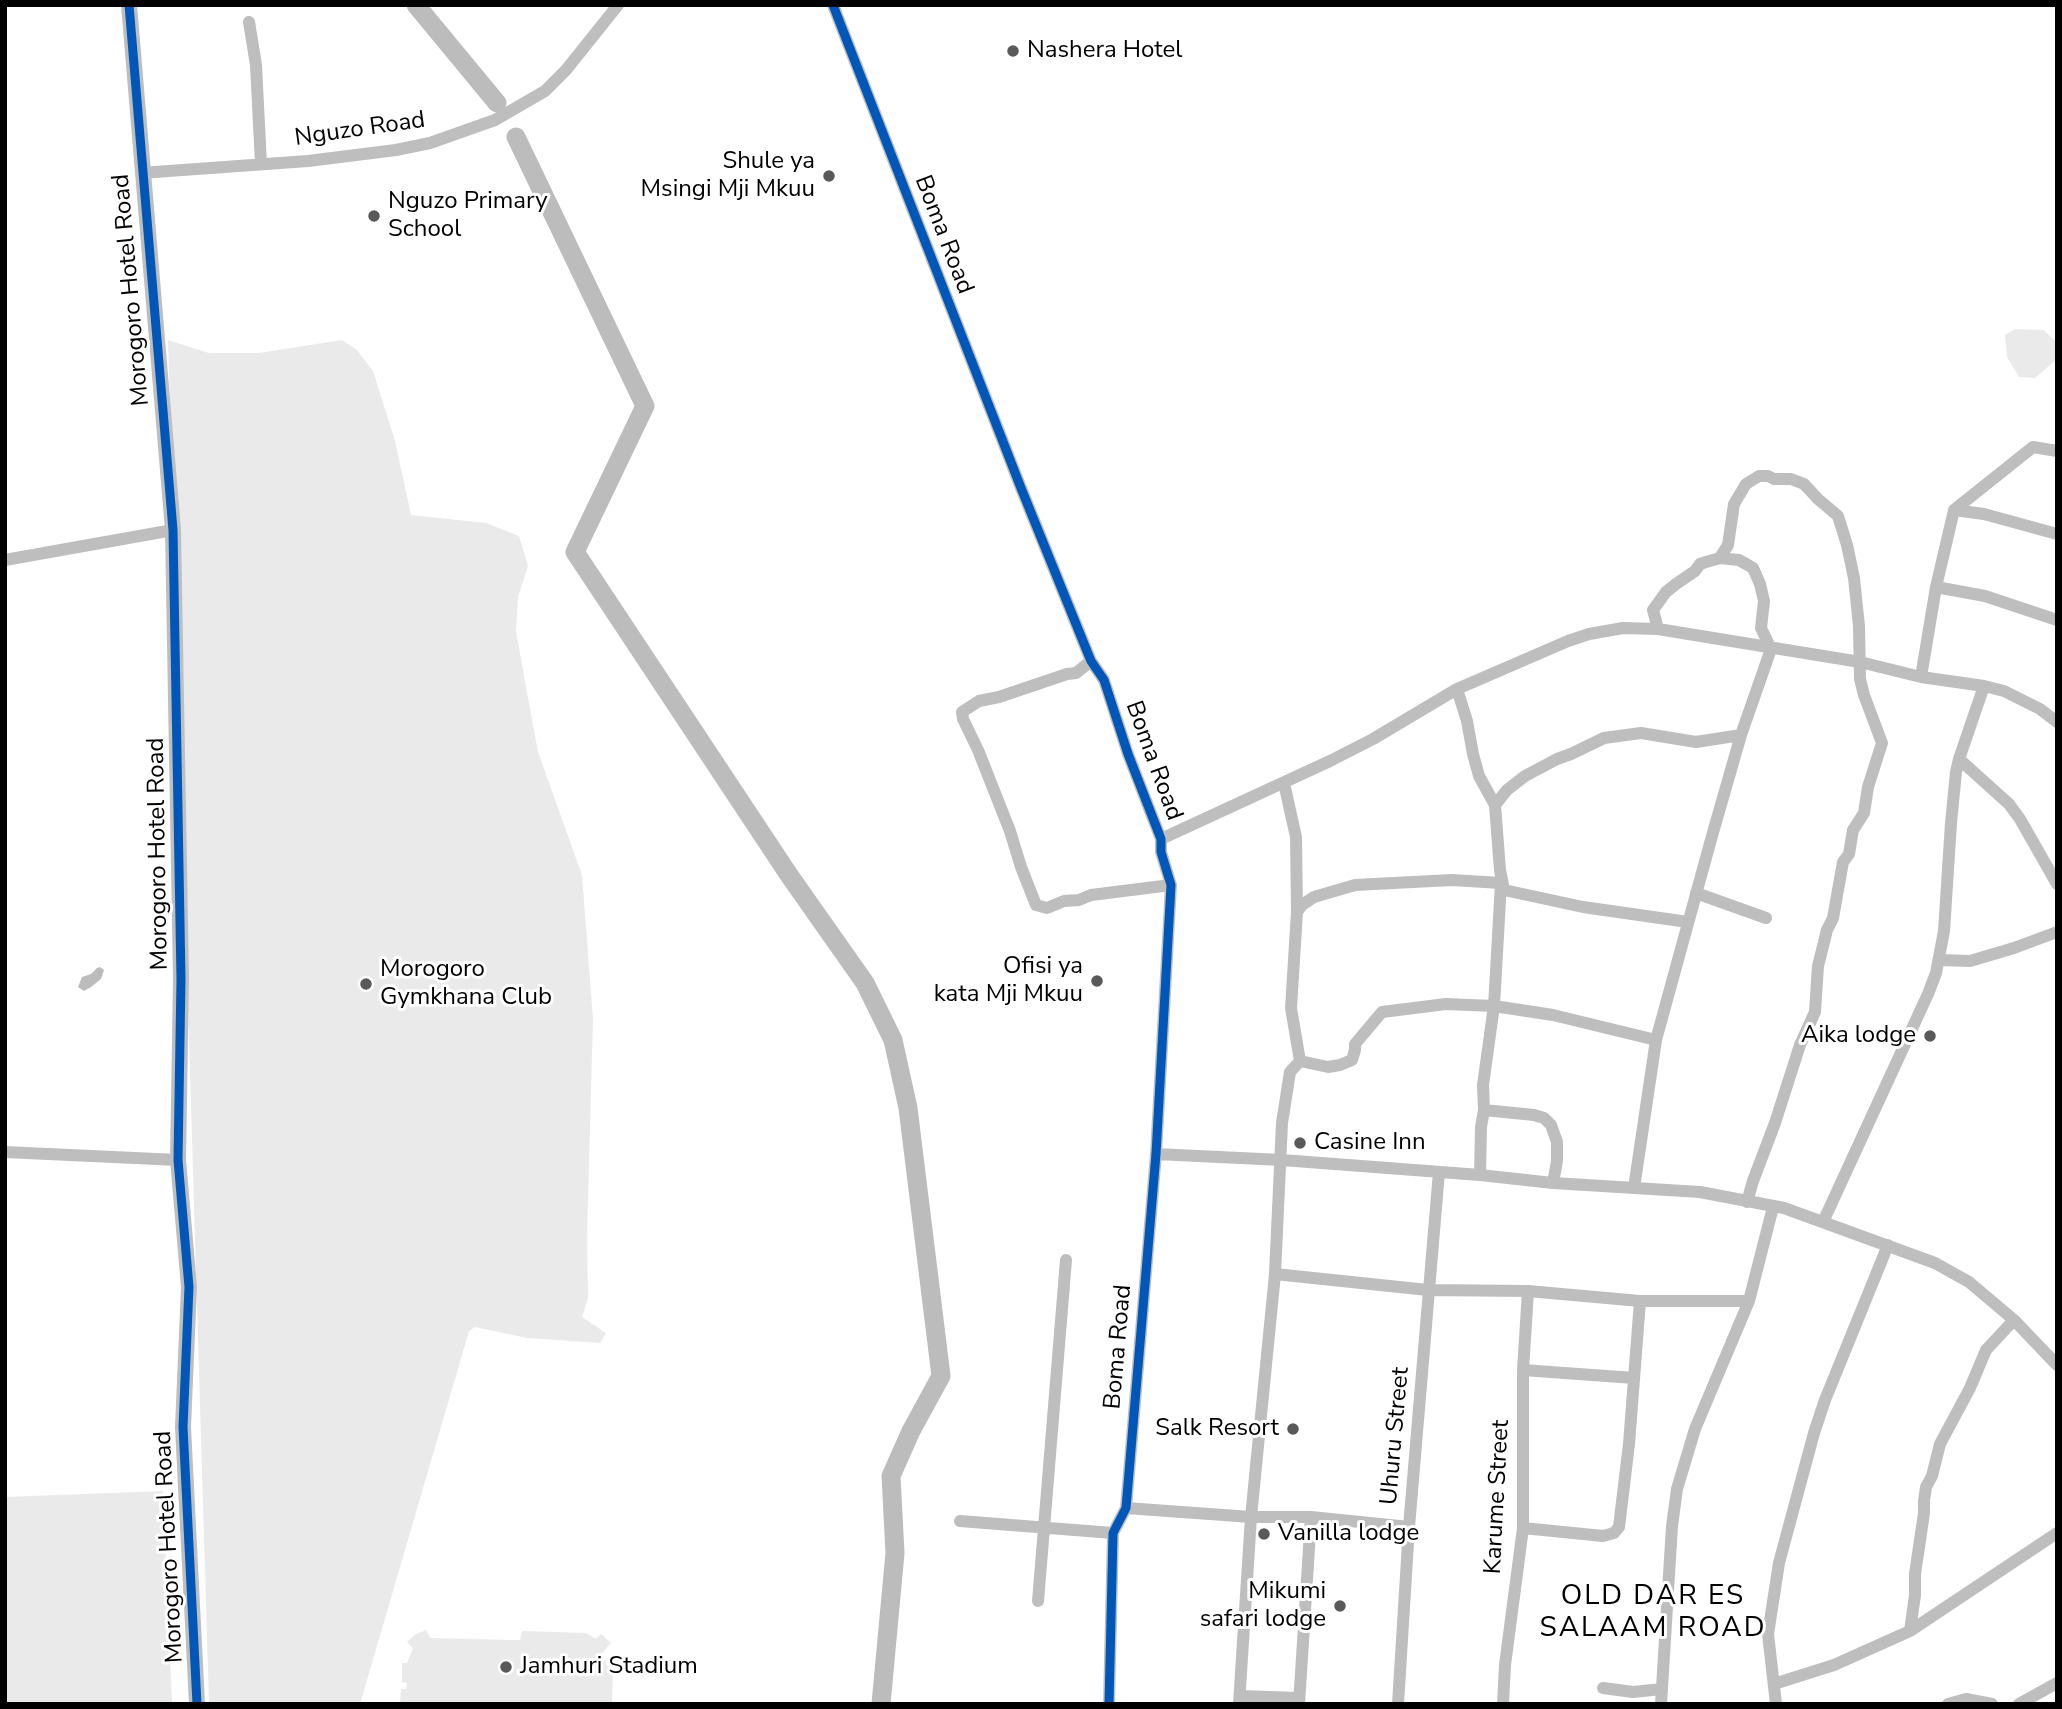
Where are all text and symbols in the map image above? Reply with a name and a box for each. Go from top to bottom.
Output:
place label: Nashera Hotel [1027,37,1182,65]
marker: Nashera Hotel [1005,43,1021,59]
street label: Nguzo Road [293,107,427,153]
place label: Shule ya Msingi Mji Mkuu [641,148,815,204]
marker: Shule ya Msingi Mji Mkuu [821,168,837,184]
street label: Boma Road [907,172,979,298]
street label: Morogoro Hotel Road [108,173,156,407]
place label: Nguzo Primary School [388,188,548,244]
marker: Nguzo Primary School [366,208,382,224]
street label: Boma Road [1118,697,1188,825]
street label: Morogoro Hotel Road [143,737,175,971]
place label: Ofisi ya kata Mji Mkuu [934,953,1083,1009]
place label: Morogoro Gymkhana Club [380,956,552,1012]
marker: Ofisi ya kata Mji Mkuu [1089,973,1105,989]
marker: Morogoro Gymkhana Club [358,976,374,992]
place label: Aika lodge [1801,1022,1916,1050]
marker: Aika lodge [1922,1028,1938,1044]
place label: Casine Inn [1314,1129,1426,1157]
marker: Casine Inn [1292,1135,1308,1151]
street label: Boma Road [1099,1284,1139,1410]
street label: Uhuru Street [1376,1366,1416,1506]
place label: Salk Resort [1155,1415,1279,1443]
street label: Karume Street [1480,1419,1516,1575]
marker: Salk Resort [1285,1421,1301,1437]
street label: Morogoro Hotel Road [150,1430,190,1664]
place label: Vanilla lodge [1278,1520,1419,1548]
marker: Vanilla lodge [1256,1526,1272,1542]
place label: Mikumi safari lodge [1200,1578,1326,1634]
district label: OLD DAR ES SALAAM ROAD [1541,1580,1765,1646]
marker: Mikumi safari lodge [1332,1598,1348,1614]
place label: Jamhuri Stadium [520,1653,698,1681]
marker: Jamhuri Stadium [498,1659,514,1675]

